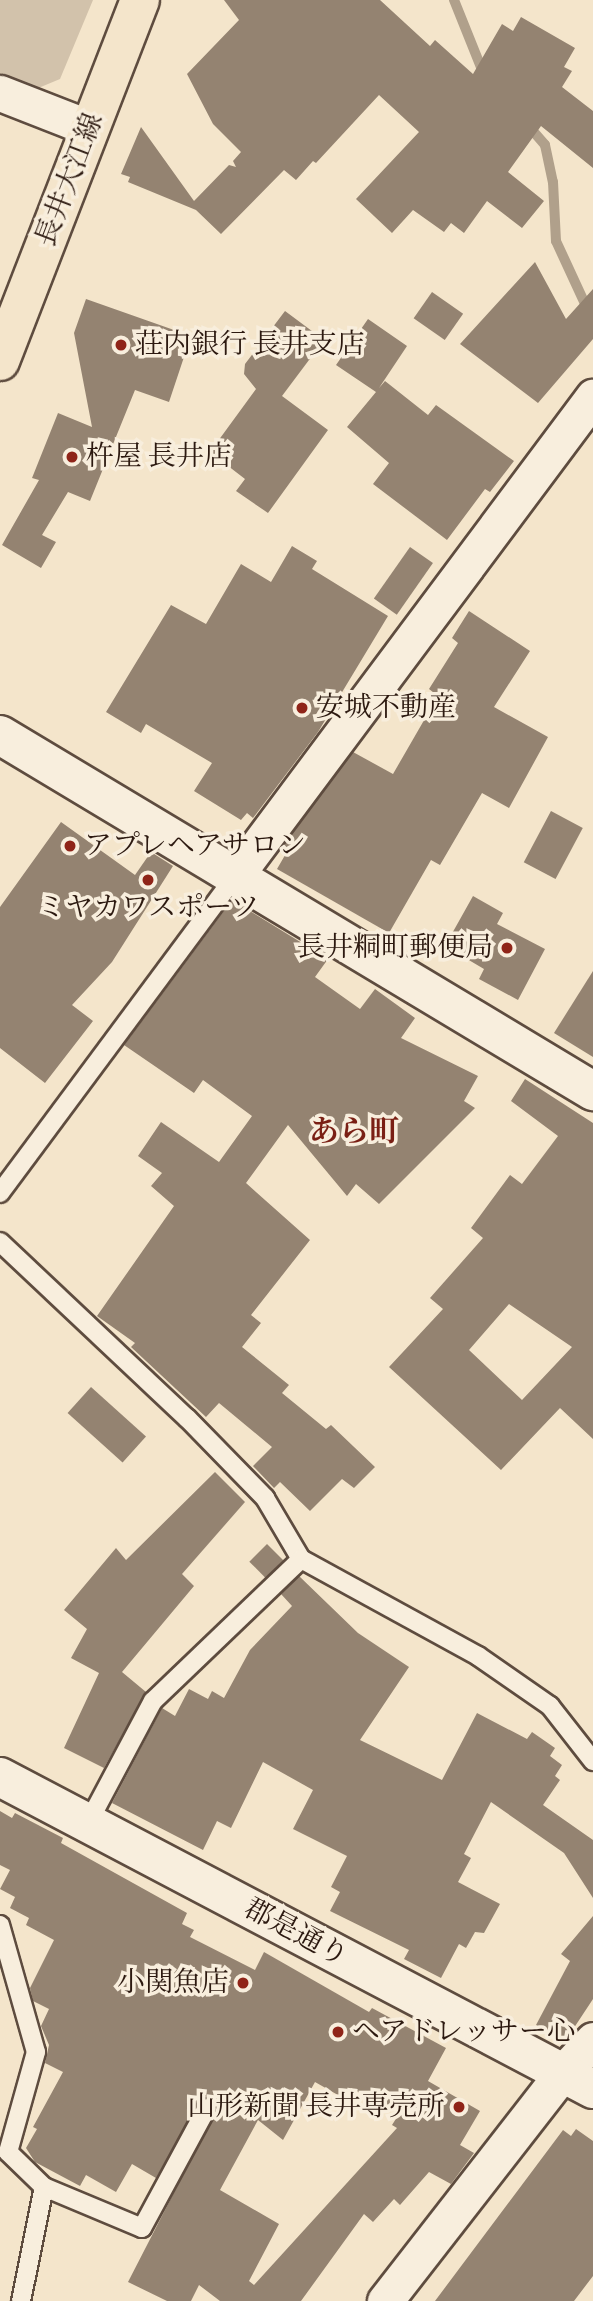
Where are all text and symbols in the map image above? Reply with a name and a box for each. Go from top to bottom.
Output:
street label: 長井大江線 [29,109,111,251]
place label: 荘内銀行 長井支店 [135,328,365,362]
marker: 荘内銀行 長井支店 [113,337,129,353]
place label: 杵屋 長井店 [86,440,232,474]
marker: 杵屋 長井店 [64,449,80,465]
place label: 安城不動産 [316,691,456,725]
marker: 安城不動産 [294,700,310,716]
place label: アプレヘアサロン [84,829,308,863]
marker: アプレヘアサロン [62,838,78,854]
marker: ミヤカワスポーツ [140,872,156,888]
place label: ミヤカワスポーツ [36,891,260,925]
place label: 長井粡町郵便局 [297,931,493,965]
marker: 長井粡町郵便局 [499,940,515,956]
district label: あら町 [309,1114,399,1150]
street label: 郡是通り [239,1892,353,1974]
place label: 小関魚店 [117,1966,229,2000]
marker: 小関魚店 [235,1975,251,1991]
place label: ヘアドレッサー心 [352,2015,576,2049]
marker: ヘアドレッサー心 [330,2024,346,2040]
place label: 山形新聞 長井専売所 [187,2090,445,2124]
marker: 山形新聞 長井専売所 [451,2099,467,2115]

